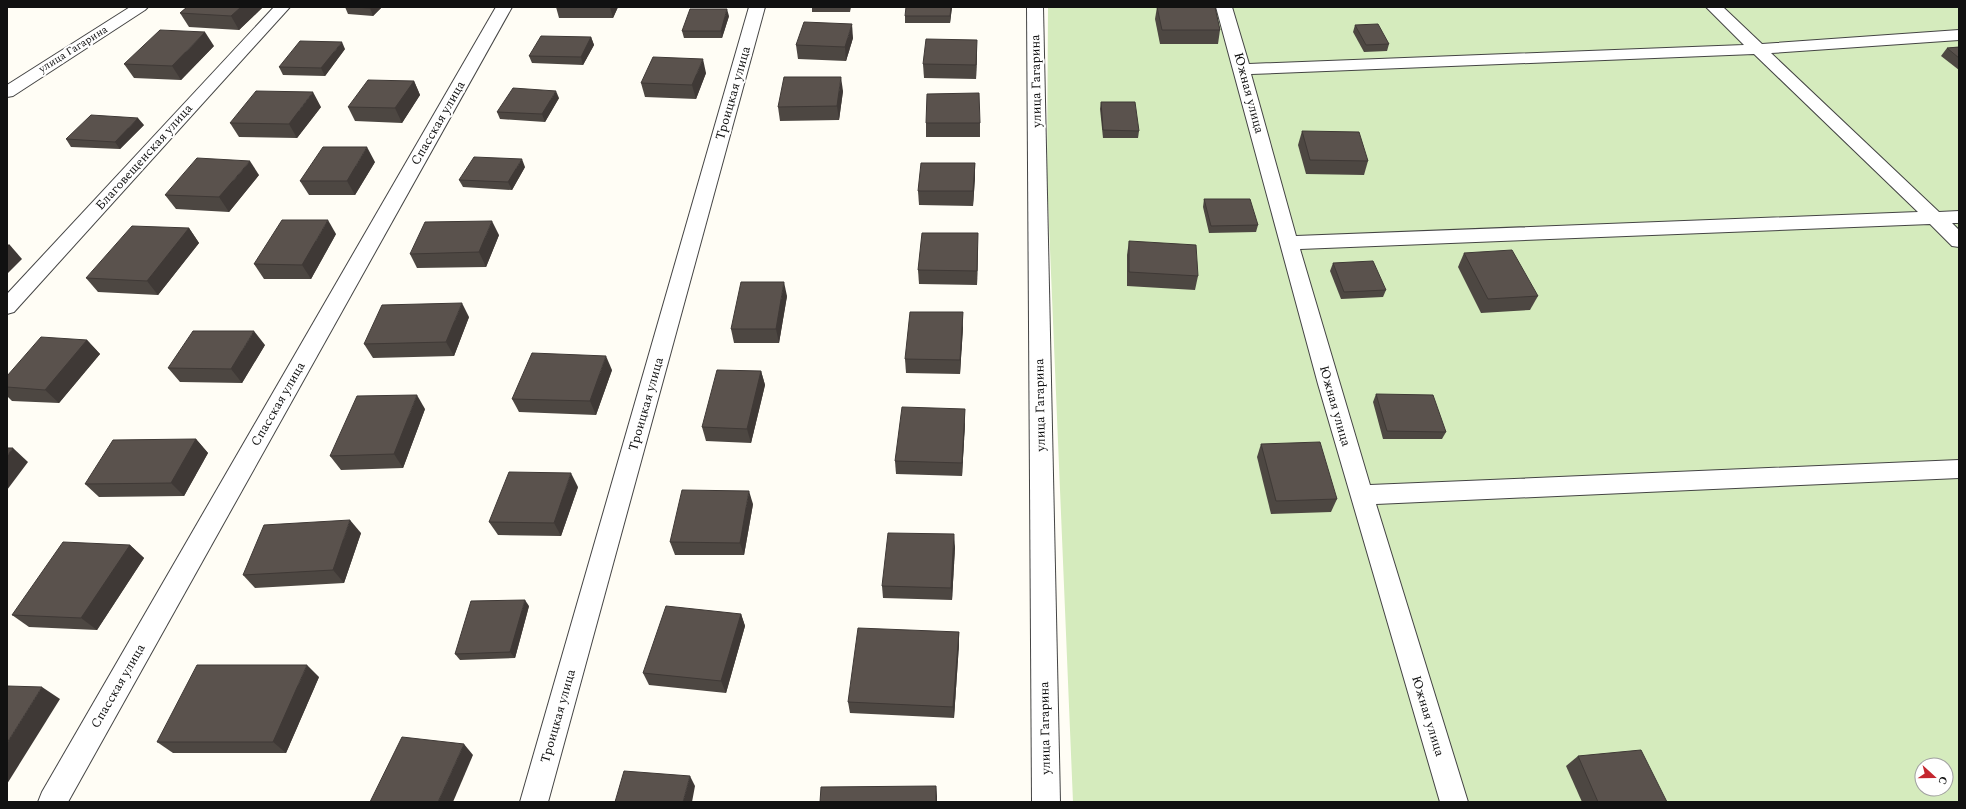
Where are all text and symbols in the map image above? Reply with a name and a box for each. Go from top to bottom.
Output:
street label: улица Гагарина [34,21,111,78]
street label: улица Гагарина [1025,34,1047,129]
street label: Троицкая улица [710,43,756,142]
street label: Южная улица [1229,50,1270,136]
street label: Спасская улица [406,77,471,169]
street label: Благовещенская улица [91,99,198,215]
street label: Троицкая улица [623,354,669,453]
street label: Спасская улица [246,358,311,450]
street label: улица Гагарина [1029,358,1051,453]
street label: Южная улица [1314,363,1356,449]
street label: Спасская улица [86,640,151,732]
street label: Троицкая улица [535,666,581,765]
street label: Южная улица [1406,673,1450,759]
street label: улица Гагарина [1034,681,1056,776]
north arrow [1914,757,1954,797]
text: С [1933,774,1952,787]

